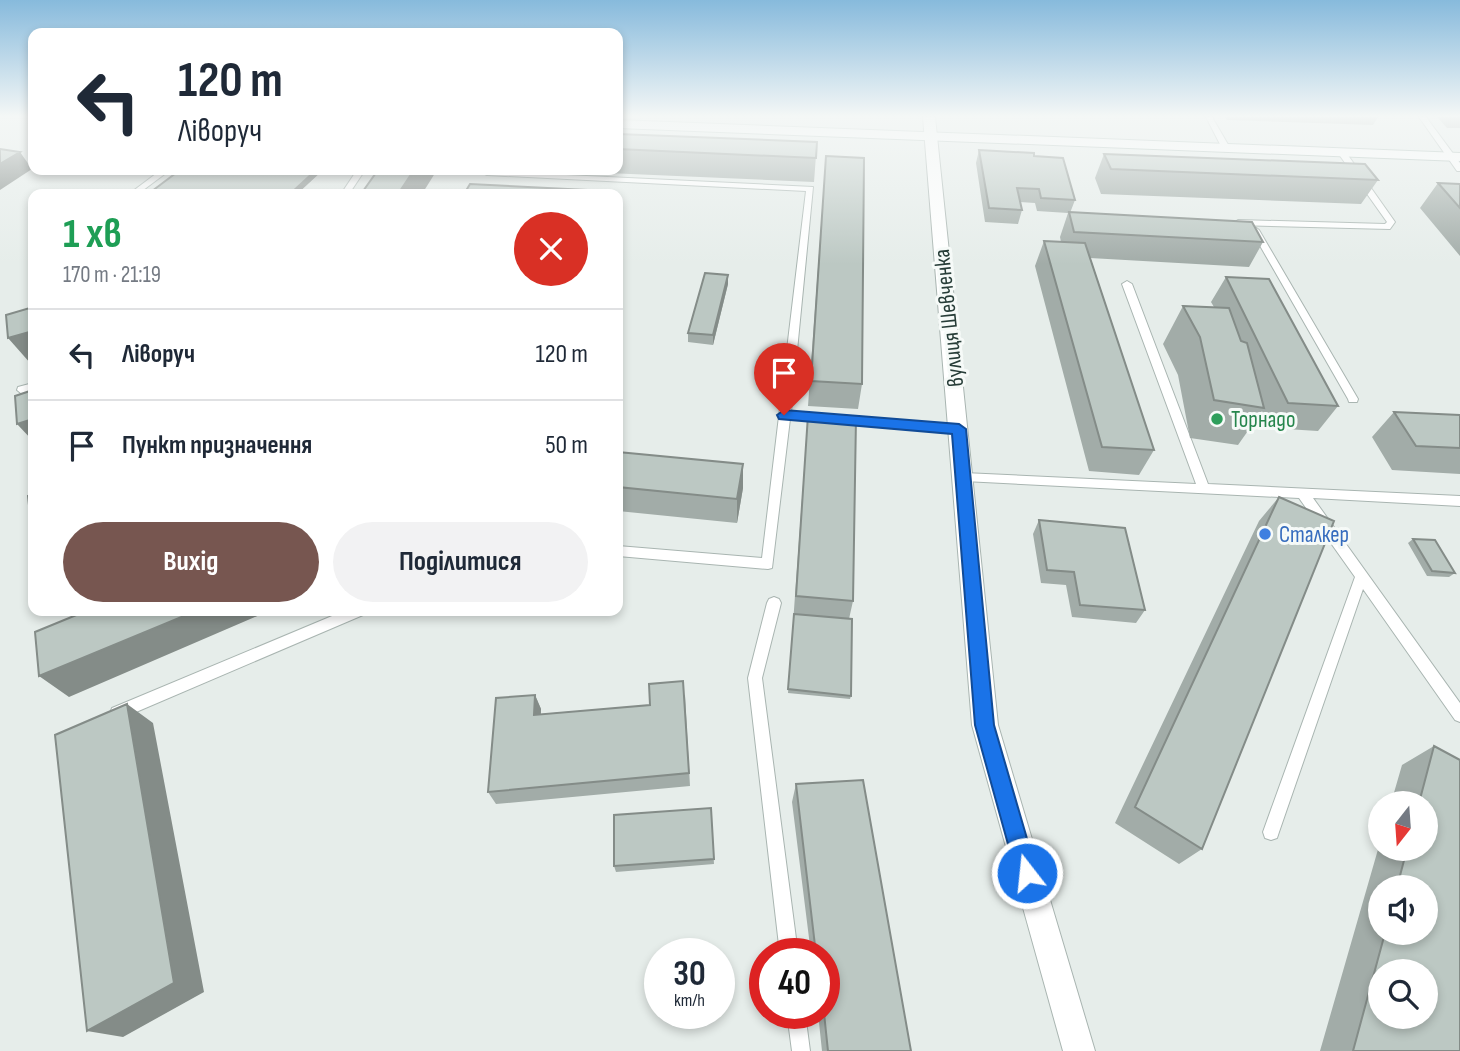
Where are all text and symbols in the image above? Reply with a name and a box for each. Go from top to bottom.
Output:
text: 120 m [178,52,283,111]
icon: left [63,56,154,147]
text: Ліворуч [178,112,262,151]
text: 1 хв [63,209,122,260]
button: close [514,212,588,286]
street label: вулиця Шевченка [928,248,970,388]
text: 170 m · 21:19 [63,261,161,289]
icon: left [63,336,101,374]
text: Ліворуч [122,339,195,370]
text: 120 m [535,339,588,370]
pin [754,343,814,415]
icon: arrive [765,354,803,392]
place label: Торнадо [1231,406,1295,434]
marker: Торнадо [1209,411,1225,427]
icon: arrive [63,427,101,465]
text: Пункт призначення [122,430,312,461]
text: 50 m [545,430,588,461]
place label: Сталкер [1279,521,1349,549]
button: Вихід [63,522,319,602]
button: Поділитися [333,522,588,602]
marker: Сталкер [1257,526,1273,542]
north arrow [1368,791,1438,861]
map controls [1368,791,1438,1029]
position arrow [990,836,1064,910]
button: sound [1368,875,1438,945]
speed limit sign: 40 [749,938,840,1029]
text: 30 [673,953,706,996]
button: search [1368,959,1438,1029]
text: km/h [674,990,705,1011]

